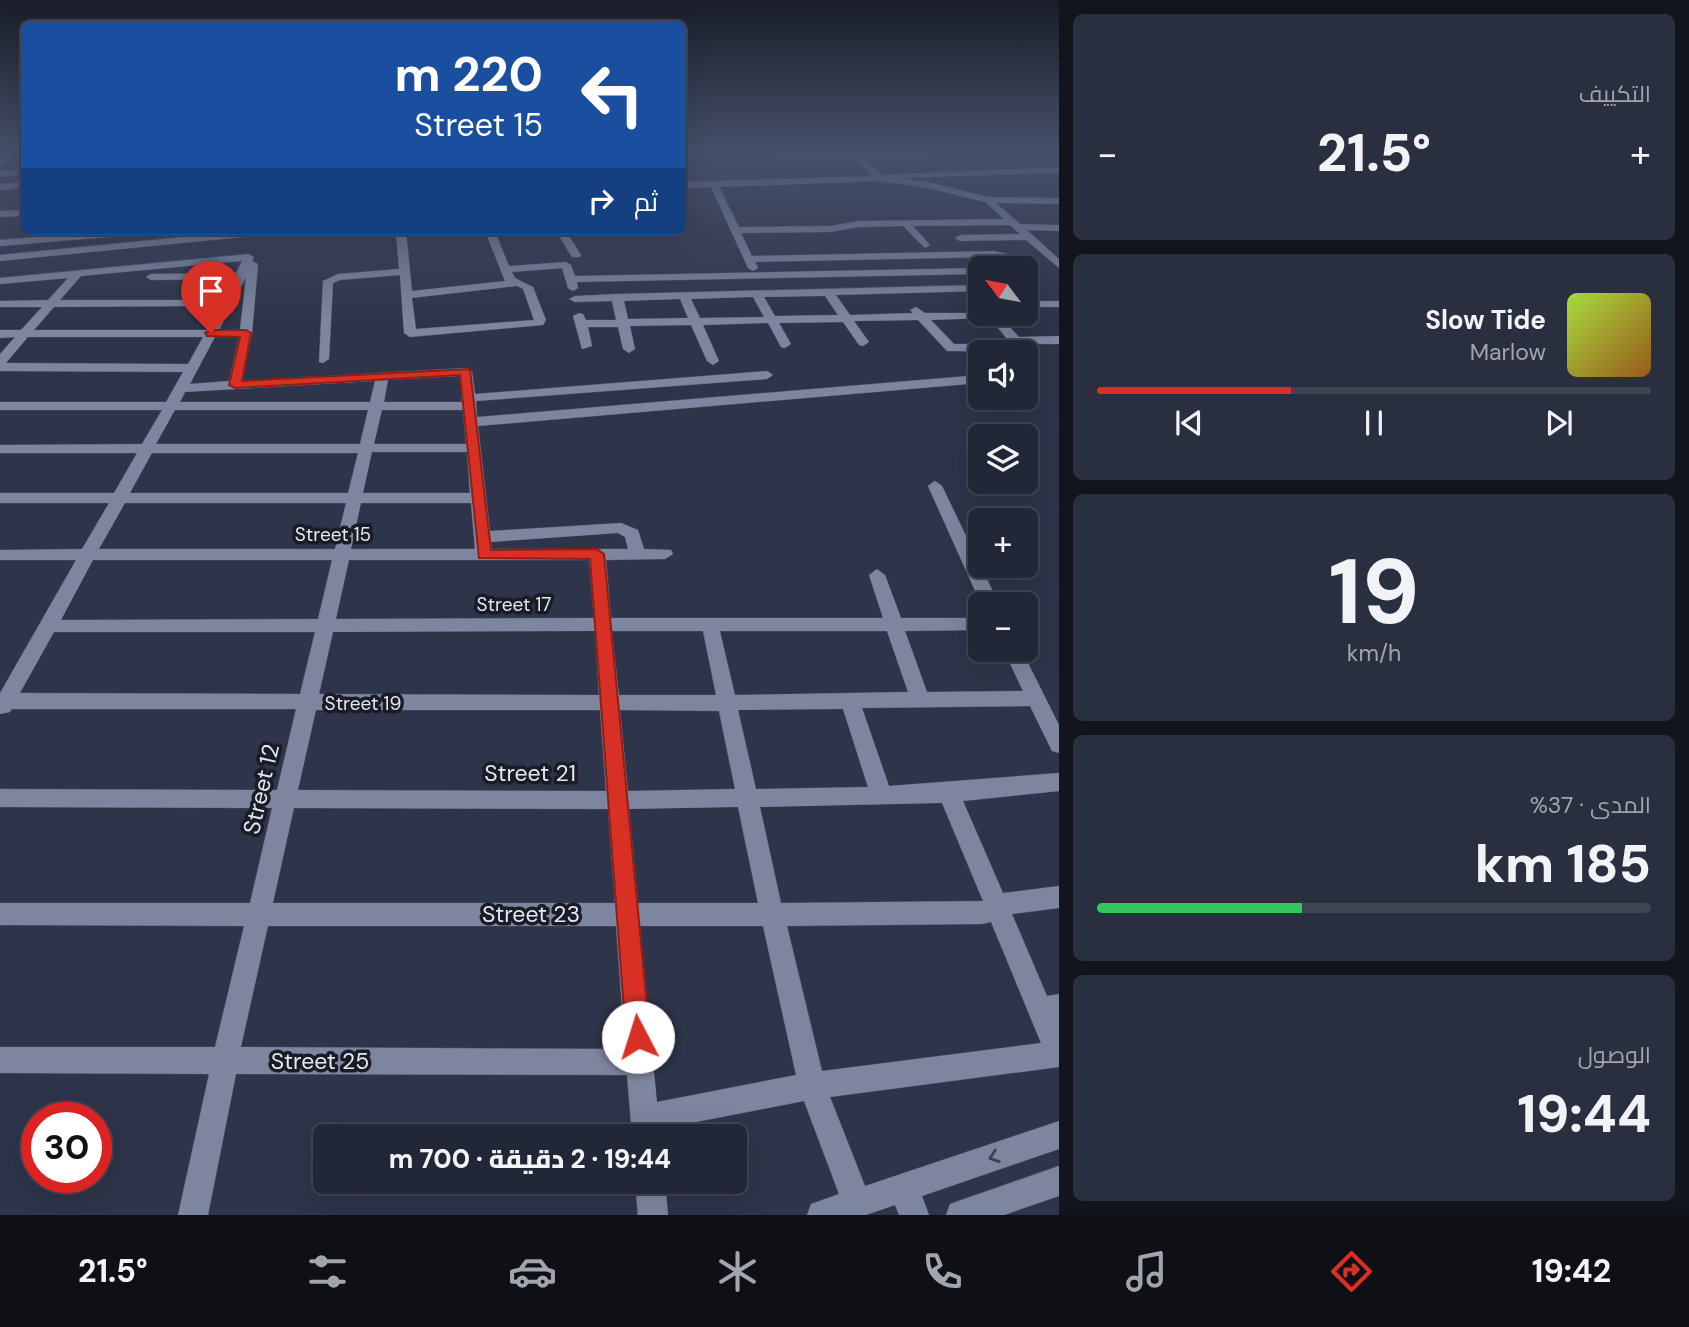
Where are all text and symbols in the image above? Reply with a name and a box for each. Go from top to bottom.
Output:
text: 220 m [395,42,543,106]
icon: left [567,49,658,140]
text: التكييف [1579,79,1651,109]
text: Street 15 [414,104,543,146]
text: 21.5° [1317,119,1431,187]
text: − [1097,129,1118,179]
text: + [1630,129,1651,179]
icon: right [582,182,620,220]
text: ثم [634,185,658,219]
north arrow [968,256,1038,326]
map controls [968,256,1038,662]
pin [181,261,241,333]
icon: arrive [192,272,230,310]
text: Slow Tide [1425,303,1546,337]
text: Marlow [1470,337,1546,367]
button: sound [968,340,1038,410]
icon: previous [1170,404,1208,442]
icon: pause [1355,404,1393,442]
icon: next [1540,404,1578,442]
button: layers [968,424,1038,494]
button: + [968,508,1038,578]
street label: Street 15 [295,522,371,547]
text: 19 [1329,533,1419,651]
street label: Street 17 [477,592,551,617]
button: − [968,592,1038,662]
text: km/h [1347,638,1401,668]
street label: Street 19 [325,691,401,716]
street label: Street 12 [236,741,286,837]
street label: Street 21 [484,758,576,788]
text: المدى · 37% [1530,790,1651,820]
text: 185 km [1475,830,1651,898]
street label: Street 23 [482,899,580,929]
position arrow [601,1000,675,1074]
text: الوصول [1578,1040,1651,1070]
street label: Street 25 [271,1046,369,1076]
text: 19:44 [1517,1080,1651,1148]
speed limit sign: 30 [21,1102,112,1193]
text: 19:44 · 2 دقيقة · 700 m [389,1142,671,1176]
one-way arrow [989,1149,1001,1163]
icon: filters [303,1247,352,1296]
icon: car [508,1247,557,1296]
icon: climate [713,1247,762,1296]
icon: phone [918,1247,967,1296]
icon: music [1122,1247,1171,1296]
icon: directions [1327,1247,1376,1296]
text: 21.5° [78,1250,148,1292]
text: 19:42 [1532,1250,1611,1292]

